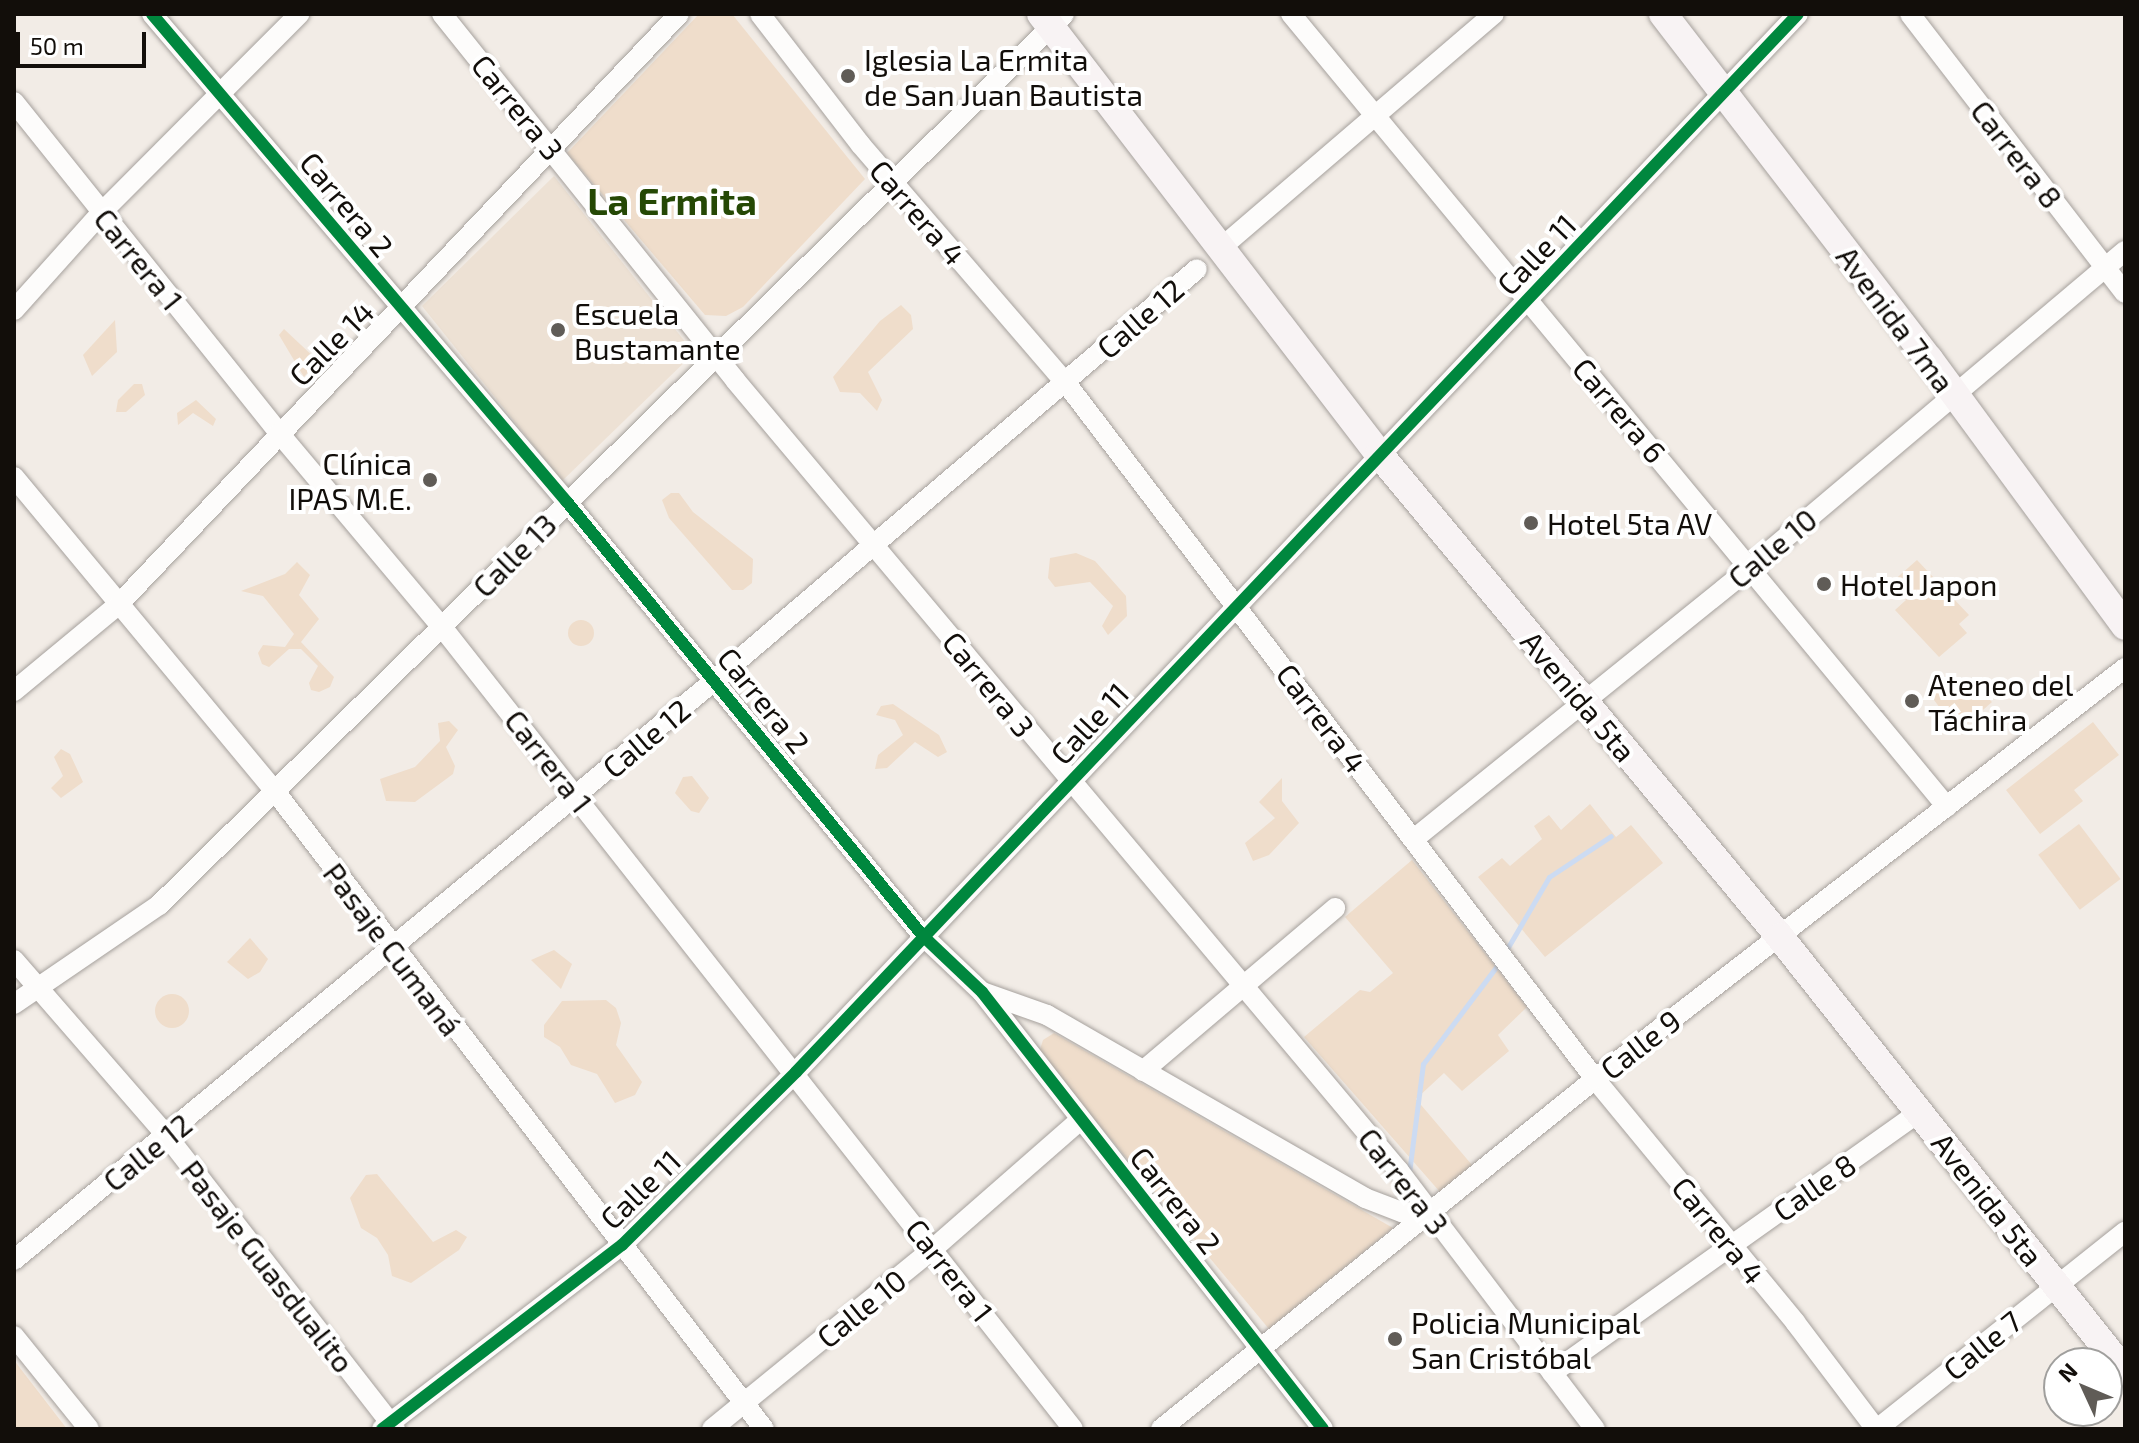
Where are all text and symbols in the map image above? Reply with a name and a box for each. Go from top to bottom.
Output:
scale bar [20,16,150,66]
text: 50 m [30,31,84,60]
place label: Iglesia La Ermita de San Juan Bautista [864,41,1143,112]
street label: Carrera 3 [465,47,571,167]
marker: Iglesia La Ermita de San Juan Bautista [839,67,857,85]
street label: Carrera 8 [1964,93,2070,215]
street label: Carrera 2 [293,144,401,264]
street label: Carrera 4 [863,152,973,272]
district label: La Ermita [587,178,757,224]
street label: Carrera 1 [87,201,191,317]
street label: Calle 11 [1489,206,1583,302]
street label: Avenida 7ma [1830,239,1962,399]
street label: Calle 12 [1089,271,1191,365]
street label: Calle 14 [281,293,381,393]
place label: Escuela Bustamante [574,295,741,366]
marker: Escuela Bustamante [549,321,567,339]
street label: Carrera 6 [1566,350,1674,470]
place label: Clínica IPAS M.E. [288,445,412,516]
marker: Clínica IPAS M.E. [419,469,441,491]
street label: Calle 10 [1721,501,1823,595]
place label: Hotel 5ta AV [1547,505,1714,541]
street label: Calle 13 [465,506,563,604]
marker: Hotel 5ta AV [1522,514,1540,532]
place label: Hotel Japon [1840,566,1999,602]
marker: Hotel Japon [1815,575,1833,593]
street label: Avenida 5ta [1514,623,1644,769]
street label: Carrera 3 [936,624,1042,744]
street label: Carrera 2 [711,640,817,760]
street label: Carrera 4 [1269,656,1375,780]
place label: Ateneo del Táchira [1928,666,2073,736]
street label: Calle 11 [1042,675,1136,771]
street label: Calle 12 [595,691,697,785]
marker: Ateneo del Táchira [1903,692,1921,710]
street label: Carrera 1 [498,702,600,820]
street label: Pasaje Cumaná [316,856,470,1042]
street label: Calle 9 [1593,1002,1687,1086]
street label: Calle 12 [96,1106,198,1198]
street label: Carrera 3 [1351,1121,1457,1241]
street label: Avenida 5ta [1925,1125,2051,1273]
street label: Carrera 2 [1123,1140,1229,1260]
street label: Calle 11 [592,1142,688,1236]
street label: Calle 8 [1766,1146,1862,1228]
street label: Pasaje Guasdualito [174,1153,362,1379]
street label: Carrera 4 [1665,1169,1773,1291]
street label: Carrera 1 [899,1211,1001,1329]
street label: Calle 10 [809,1261,913,1355]
street label: Calle 7 [1936,1303,2028,1387]
place label: Policia Municipal San Cristóbal [1411,1304,1640,1374]
marker: Policia Municipal San Cristóbal [1386,1330,1404,1348]
north arrow [2043,1347,2123,1427]
text: N [2052,1357,2082,1386]

